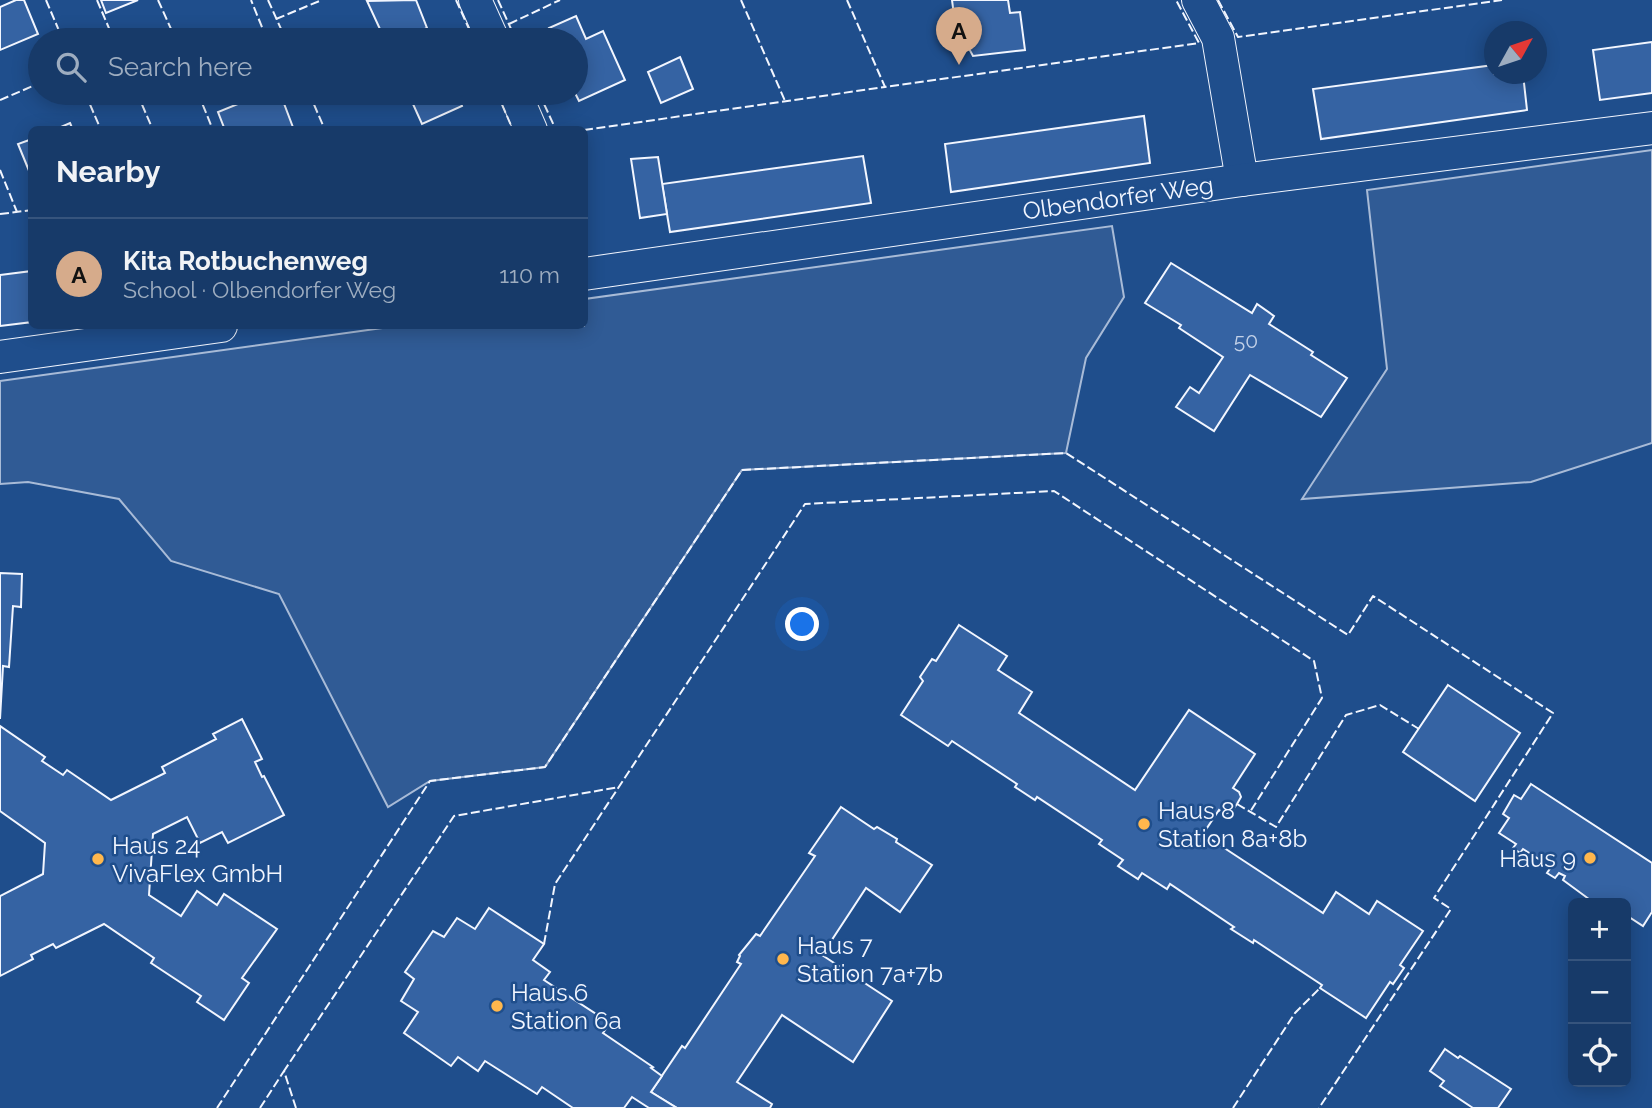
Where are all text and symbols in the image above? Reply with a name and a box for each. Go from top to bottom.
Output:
pin: A [936,7,982,65]
north arrow [1484,21,1547,84]
search box [28,28,588,105]
icon: search [52,48,90,86]
text: Search here [108,52,252,82]
text: Nearby [56,154,160,189]
street label: Olbendorfer Weg [1021,170,1215,226]
text: Kita Rotbuchenweg [123,246,368,276]
text: A [71,261,87,288]
text: 110 m [499,261,560,288]
text: School · Olbendorfer Weg [123,276,396,303]
house number: 50 [1234,328,1258,353]
your location [785,607,819,641]
place label: Haus 8 Station 8a+8b [1158,796,1307,853]
marker: Haus 8 Station 8a+8b [1136,816,1152,832]
place label: Haus 24 VivaFlex GmbH [112,831,283,888]
place label: Haus 9 [1499,844,1576,873]
marker: Haus 9 [1582,850,1598,866]
marker: Haus 24 VivaFlex GmbH [90,851,106,867]
map controls [1568,898,1631,1087]
button: + [1568,898,1631,961]
place label: Haus 7 Station 7a+7b [797,931,943,988]
marker: Haus 7 Station 7a+7b [775,951,791,967]
button: − [1568,961,1631,1024]
place label: Haus 6 Station 6a [511,978,622,1035]
marker: Haus 6 Station 6a [489,998,505,1014]
button: locate [1568,1024,1631,1087]

